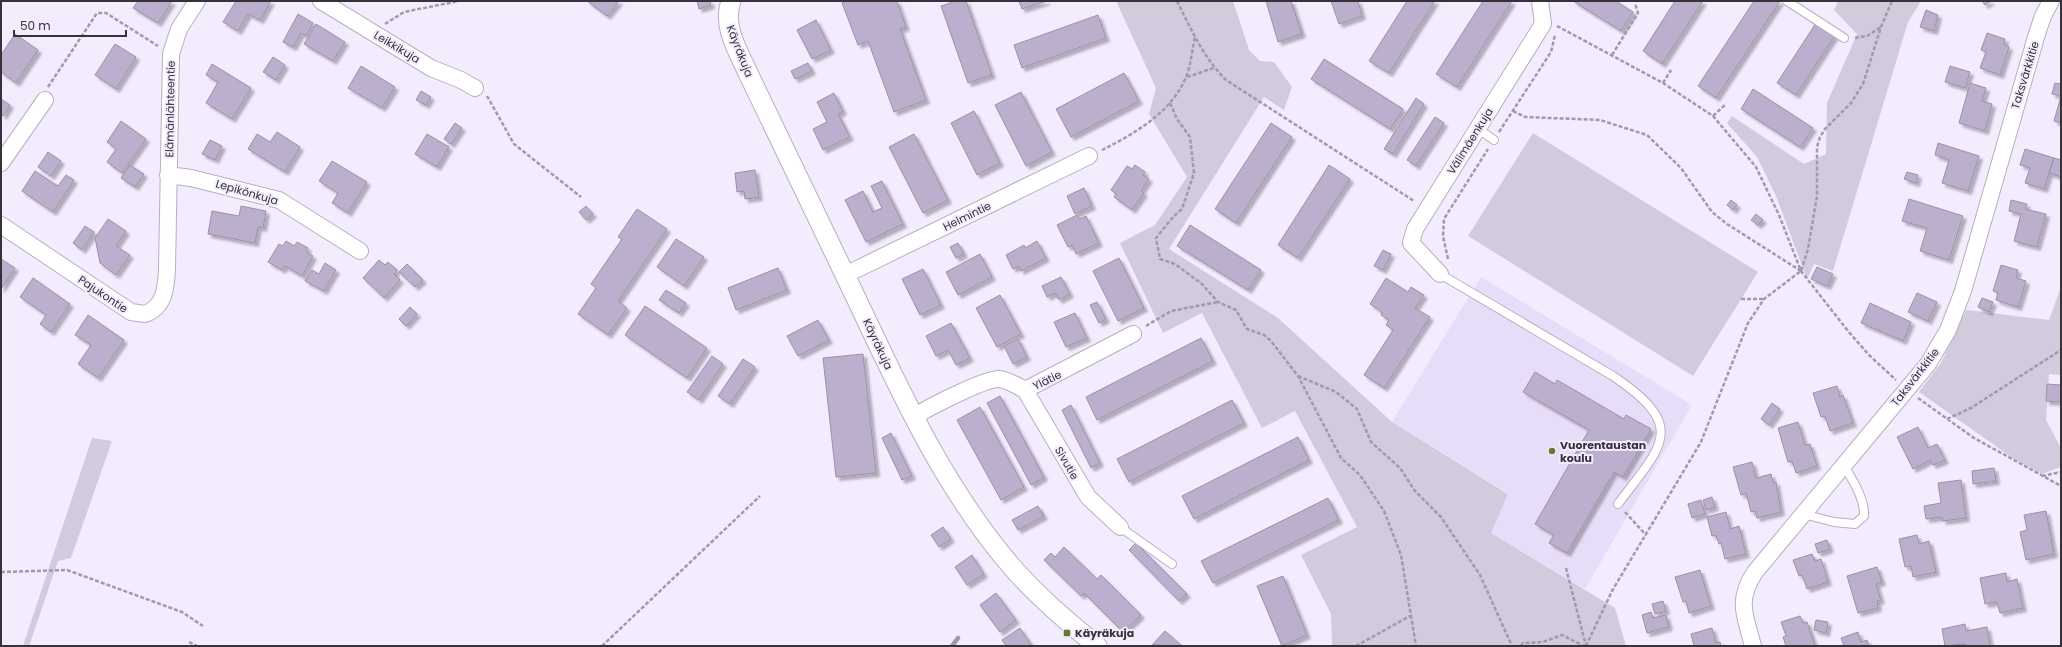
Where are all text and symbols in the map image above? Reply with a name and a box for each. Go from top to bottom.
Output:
scale bar [14,12,126,38]
text: 50 m [20,17,51,34]
street label: Käyräkuja [723,23,757,79]
street label: Leikkikuja [371,27,423,67]
street label: Taksvärkkitie [2007,39,2043,111]
street label: Elämänlähteentie [161,60,179,158]
street label: Välimäenkuja [1443,105,1497,177]
street label: Lepikönkuja [214,175,280,209]
street label: Helmintie [940,197,994,235]
street label: Pajukontie [75,271,131,317]
street label: Käyräkuja [859,316,897,372]
street label: Taksvärkkitie [1887,344,1943,410]
street label: Ylätie [1030,366,1064,394]
place label: Vuorentaustan koulu [1560,437,1646,466]
street label: Sivutie [1051,443,1083,483]
marker: Vuorentaustan koulu [1547,446,1557,456]
place label: Käyräkuja [1075,625,1134,641]
marker: Käyräkuja [1062,628,1072,638]

